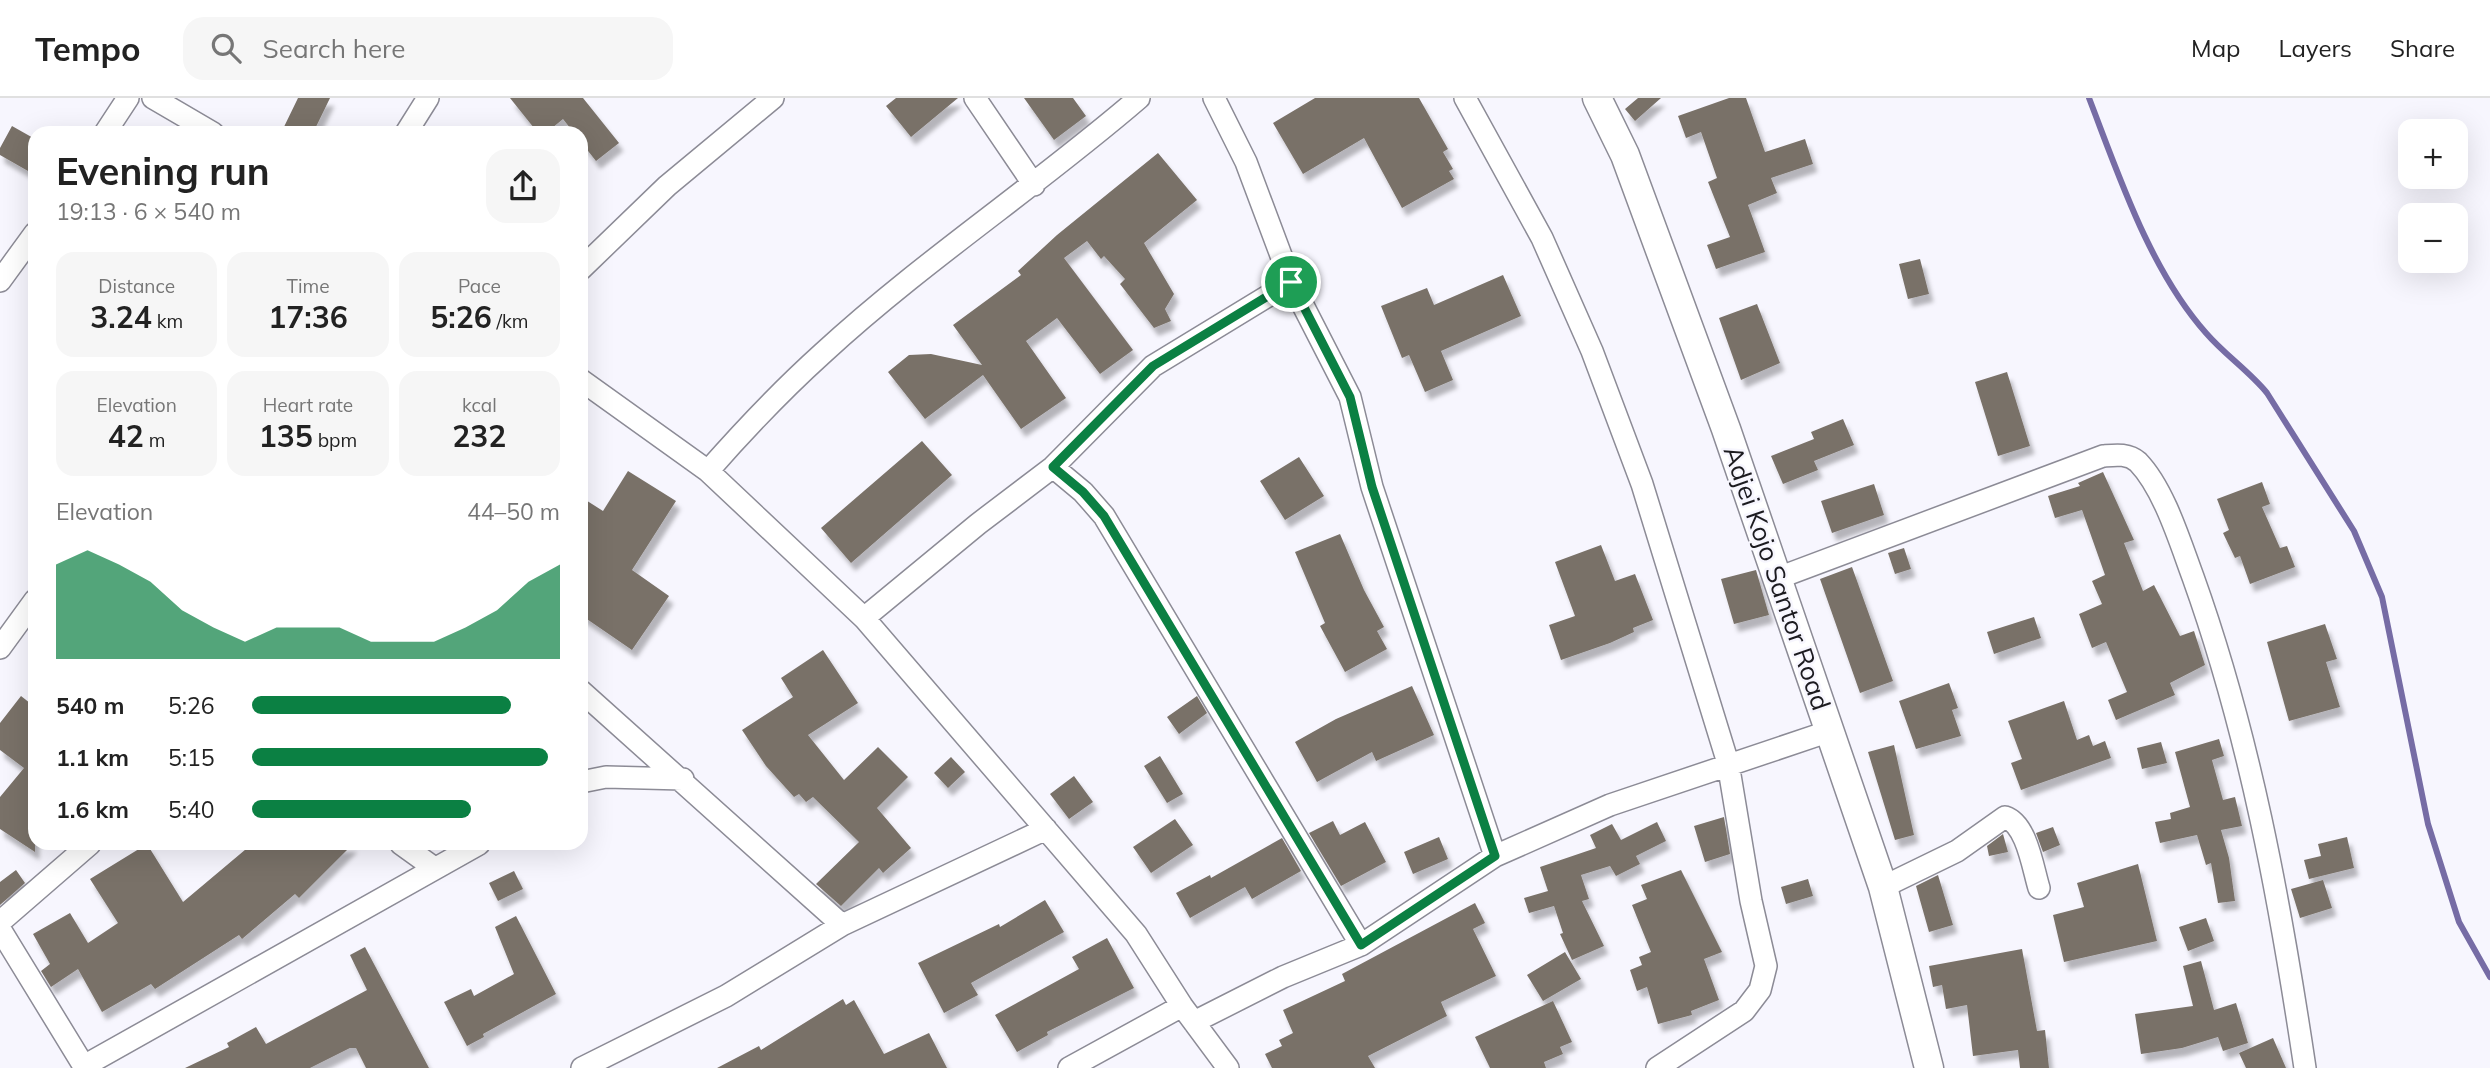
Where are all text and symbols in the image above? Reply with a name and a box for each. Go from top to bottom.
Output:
search box [183,17,673,80]
text: Tempo [35,28,141,69]
icon: search [207,29,245,67]
text: Search here [263,32,406,65]
text: Map [2191,33,2240,63]
text: Layers [2278,33,2352,63]
text: Share [2390,33,2455,63]
map controls [2398,119,2468,273]
button: + [2398,119,2468,189]
text: Evening run [56,147,270,195]
button: share [486,149,560,223]
text: 19:13 · 6 × 540 m [56,197,241,226]
button: − [2398,203,2468,273]
pin [1261,252,1321,312]
icon: arrive [1272,263,1310,301]
text: Distance [98,274,175,298]
text: Time [286,274,330,298]
text: Pace [458,274,501,298]
text: 3.24 [90,298,152,336]
text: 17:36 [268,298,348,336]
text: 5:26 [430,298,492,336]
text: km [152,309,183,333]
text: /km [492,309,528,333]
text: Elevation [96,393,177,417]
text: Heart rate [263,393,353,417]
text: kcal [462,393,497,417]
text: 42 [108,417,144,455]
text: 135 [259,417,313,455]
text: 232 [452,417,506,455]
text: m [144,428,165,452]
text: bpm [313,428,357,452]
street label: Adjei Kojo Santor Road [1717,441,1838,714]
text: Elevation [56,497,153,526]
text: 44–50 m [467,497,560,526]
text: 540 m [56,691,124,720]
text: 5:26 [168,691,215,720]
text: 1.1 km [56,743,129,772]
text: 5:15 [168,743,215,772]
text: 1.6 km [56,795,129,824]
text: 5:40 [168,795,215,824]

